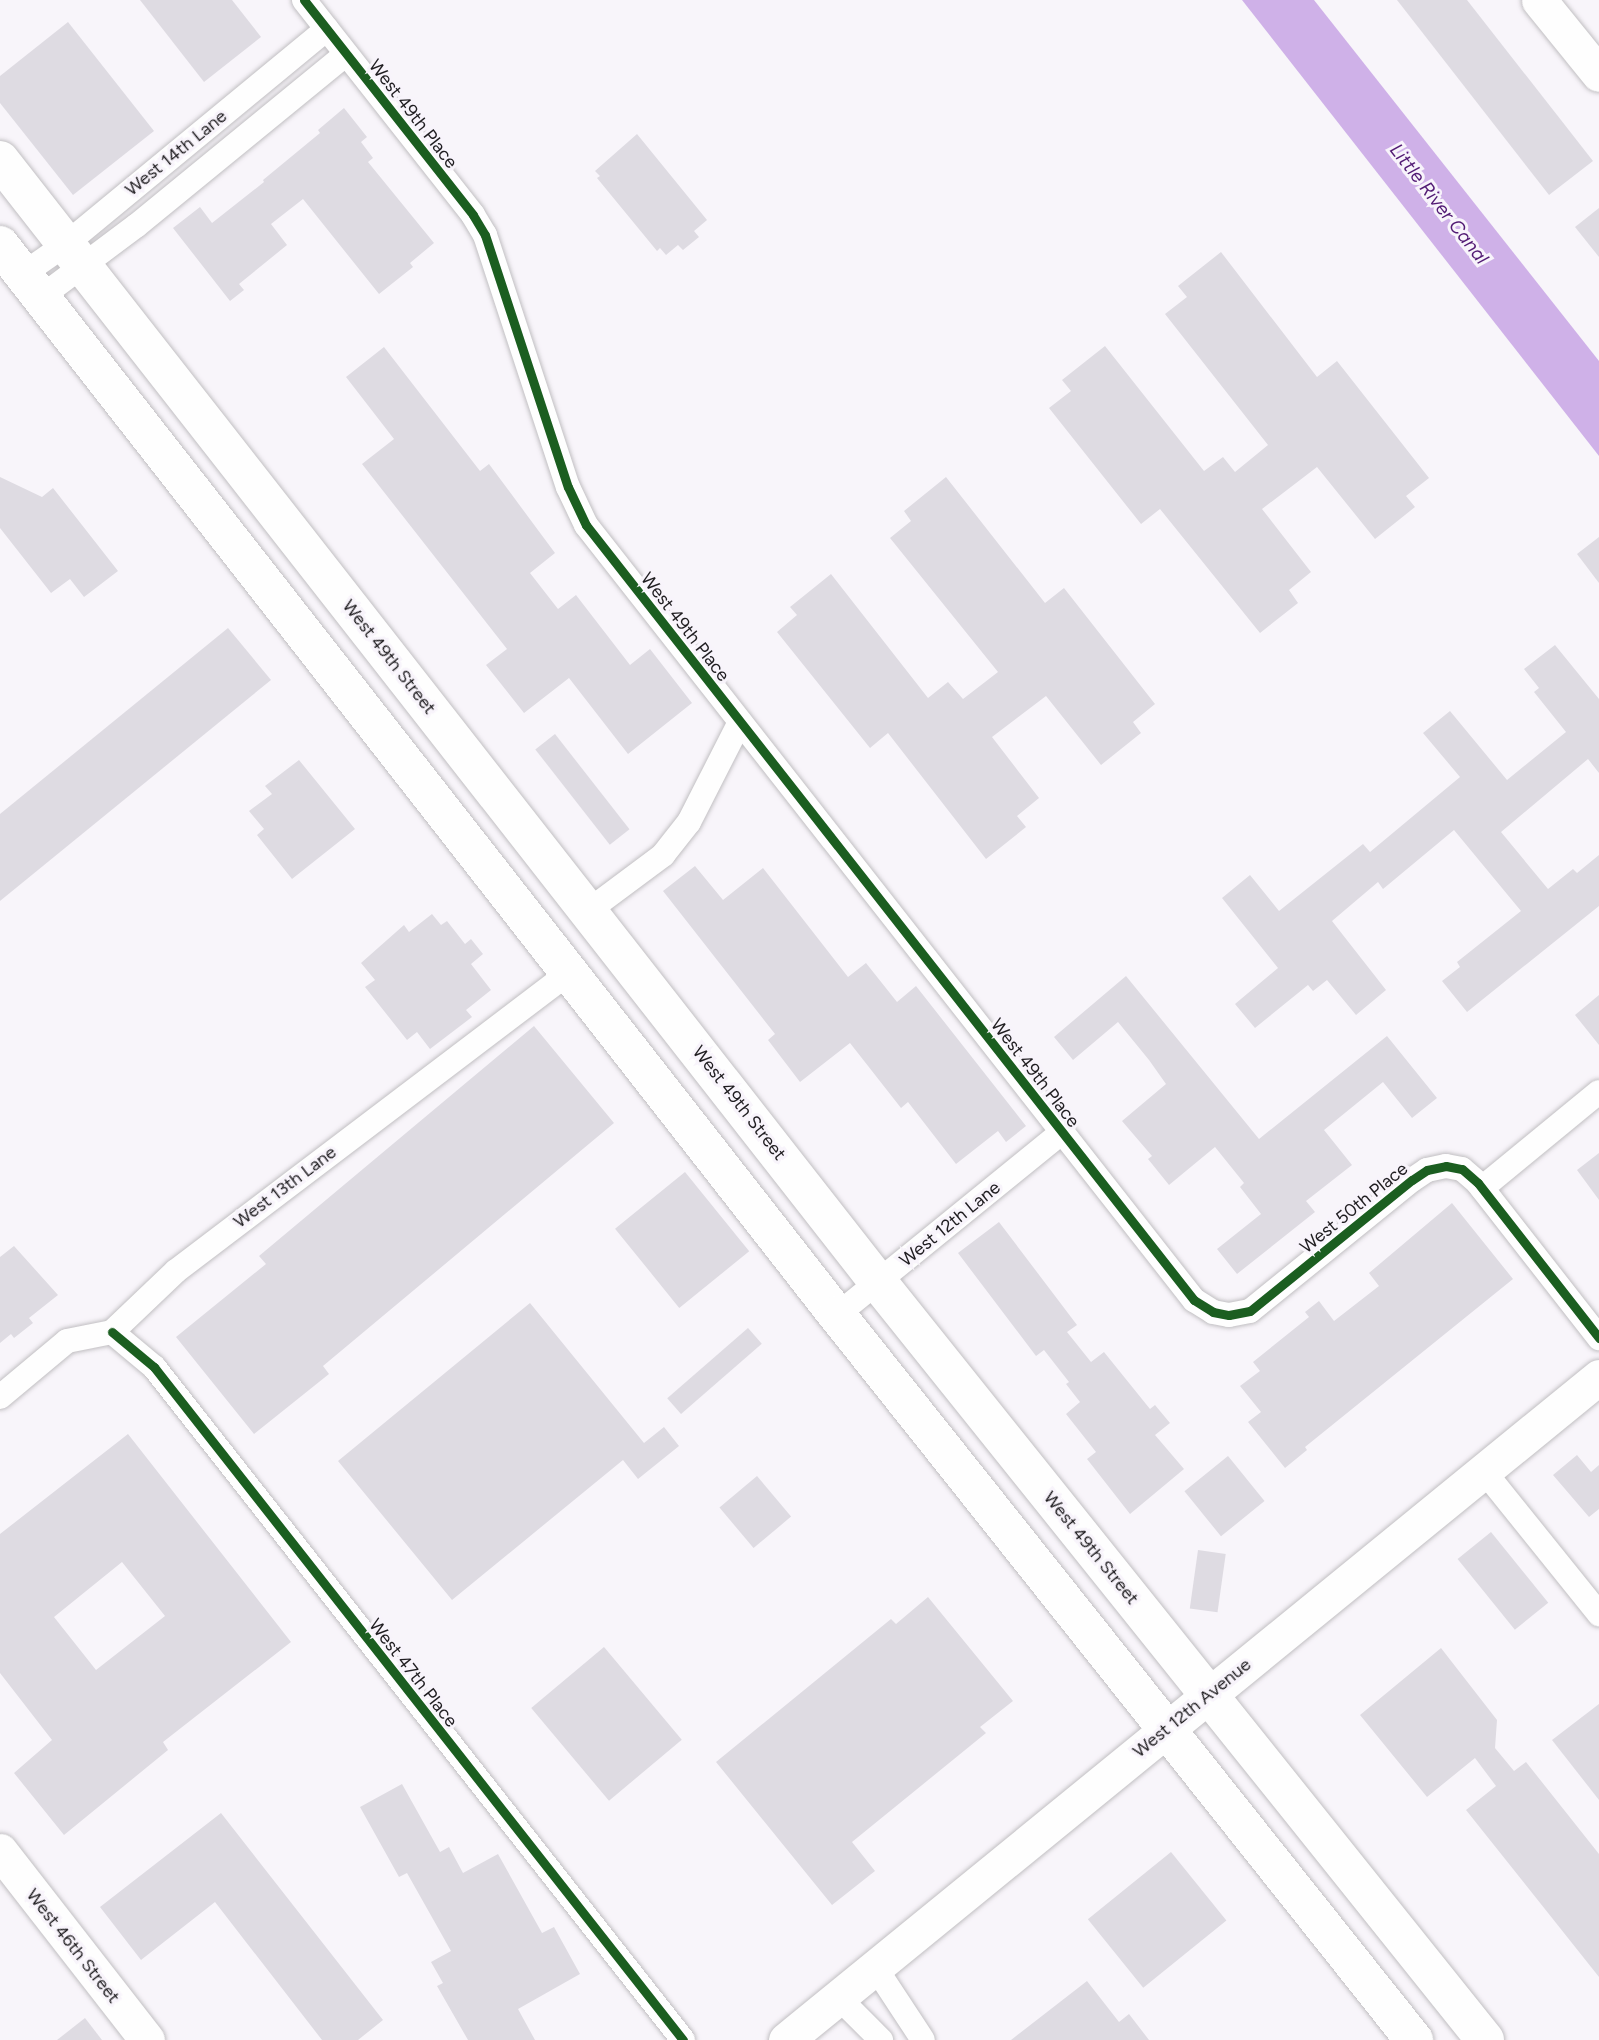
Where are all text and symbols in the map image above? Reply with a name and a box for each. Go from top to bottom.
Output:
street label: West 49th Place [364,55,462,173]
street label: West 14th Lane [121,105,231,201]
water label: Little River Canal [1385,139,1493,269]
street label: West 49th Place [636,568,734,686]
street label: West 49th Street [338,596,440,718]
street label: West 49th Place [986,1014,1084,1132]
street label: West 49th Street [688,1042,790,1164]
street label: West 13th Lane [229,1141,341,1233]
street label: West 50th Place [1296,1158,1412,1258]
street label: West 12th Lane [895,1177,1005,1271]
street label: West 49th Street [1039,1487,1143,1609]
street label: West 47th Place [364,1615,462,1731]
street label: West 12th Avenue [1129,1654,1255,1762]
street label: West 46th Street [22,1885,124,2007]

